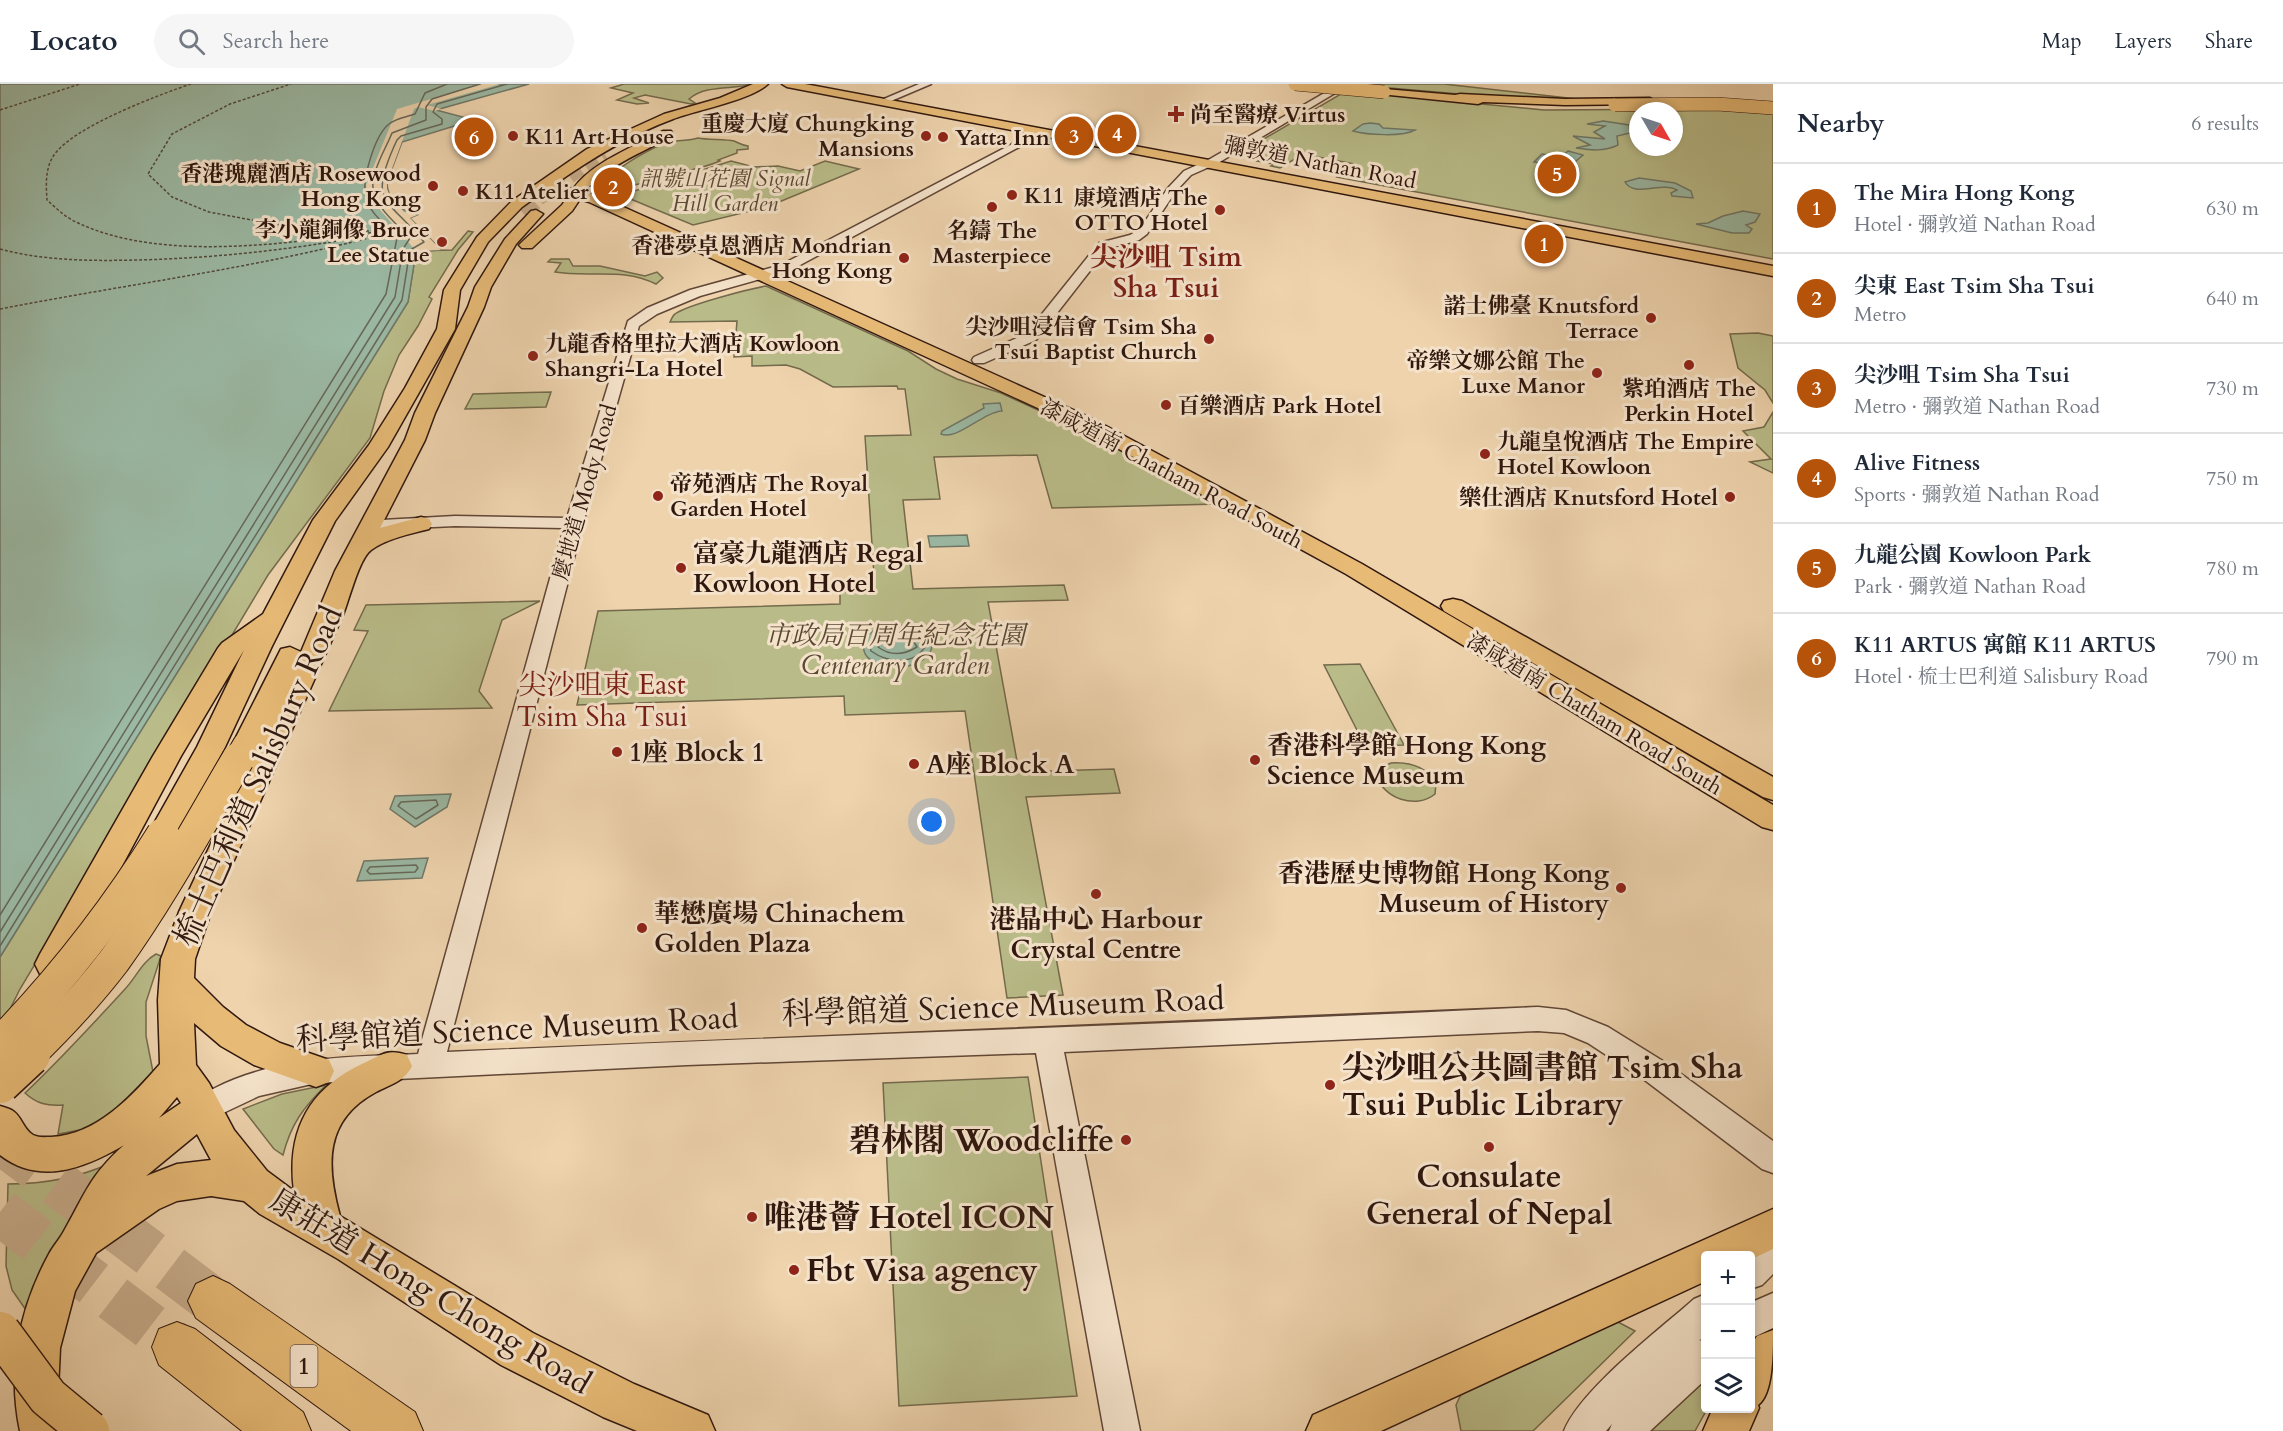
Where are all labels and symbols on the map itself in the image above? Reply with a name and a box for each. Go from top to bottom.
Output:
place label: 尚至醫療 Virtus [1190,100,1345,130]
north arrow [1629,102,1683,156]
marker: 尚至醫療 Virtus [1167,105,1185,123]
place label: 重慶大廈 Chungking Mansions [701,109,915,164]
pin: 4 [1098,112,1136,156]
pin: 3 [1054,113,1094,158]
pin: 6 [454,115,494,160]
place label: K11 Art House [525,122,674,152]
place label: Yatta Inn [955,123,1050,153]
marker: K11 Art House [506,129,520,143]
marker: 重慶大廈 Chungking Mansions [919,129,933,143]
marker: Yatta Inn [936,130,950,144]
street label: 彌敦道 Nathan Road [1221,130,1419,196]
pin: 5 [1538,152,1576,196]
place label: 香港瑰麗酒店 Rosewood Hong Kong [180,159,422,214]
pin: 2 [594,164,632,210]
park label: 訊號山花園 Signal Hill Garden [640,164,811,219]
place label: K11 Atelier [475,177,589,207]
marker: 香港瑰麗酒店 Rosewood Hong Kong [426,179,440,193]
place label: K11 [1024,181,1064,211]
place label: 康境酒店 The OTTO Hotel [1074,183,1209,238]
marker: K11 Atelier [456,184,470,198]
marker: K11 [1005,188,1019,202]
marker: 名鑄 The Masterpiece [985,200,999,214]
marker: 康境酒店 The OTTO Hotel [1213,203,1227,217]
place label: 李小龍銅像 Bruce Lee Statue [255,215,430,270]
place label: 名鑄 The Masterpiece [933,216,1051,271]
pin: 1 [1524,222,1564,266]
place label: 香港夢卓恩酒店 Mondrian Hong Kong [631,231,893,286]
marker: 李小龍銅像 Bruce Lee Statue [435,235,449,249]
district label: 尖沙咀 Tsim Sha Tsui [1090,239,1242,307]
marker: 香港夢卓恩酒店 Mondrian Hong Kong [897,251,911,265]
place label: 諾士佛臺 Knutsford Terrace [1443,291,1639,346]
marker: 諾士佛臺 Knutsford Terrace [1644,311,1658,325]
place label: 尖沙咀浸信會 Tsim Sha Tsui Baptist Church [965,312,1197,367]
place label: 九龍香格里拉大酒店 Kowloon Shangri-La Hotel [545,329,840,384]
marker: 尖沙咀浸信會 Tsim Sha Tsui Baptist Church [1202,332,1216,346]
place label: 帝樂文娜公館 The Luxe Manor [1407,346,1585,401]
marker: 九龍香格里拉大酒店 Kowloon Shangri-La Hotel [526,349,540,363]
marker: 紫珀酒店 The Perkin Hotel [1682,358,1696,372]
marker: 帝樂文娜公館 The Luxe Manor [1590,366,1604,380]
place label: 紫珀酒店 The Perkin Hotel [1622,374,1756,429]
place label: 百樂酒店 Park Hotel [1178,391,1382,421]
street label: 漆咸道南 Chatham Road South [1035,392,1308,556]
marker: 百樂酒店 Park Hotel [1159,398,1173,412]
street label: 麼地道 Mody Road [545,400,625,584]
place label: 九龍皇悅酒店 The Empire Hotel Kowloon [1497,427,1754,482]
marker: 九龍皇悅酒店 The Empire Hotel Kowloon [1478,447,1492,461]
place label: 帝苑酒店 The Royal Garden Hotel [670,469,869,524]
place label: 樂仕酒店 Knutsford Hotel [1459,483,1719,513]
marker: 帝苑酒店 The Royal Garden Hotel [651,489,665,503]
marker: 樂仕酒店 Knutsford Hotel [1723,490,1737,504]
place label: 富豪九龍酒店 Regal Kowloon Hotel [693,536,924,601]
marker: 富豪九龍酒店 Regal Kowloon Hotel [674,561,688,575]
street label: 梳士巴利道 Salisbury Road [164,599,354,954]
park label: 市政局百周年紀念花園 Centenary Garden [765,618,1029,683]
street label: 漆咸道南 Chatham Road South [1461,625,1728,802]
district label: 尖沙咀東 East Tsim Sha Tsui [516,666,688,736]
place label: 香港科學館 Hong Kong Science Museum [1267,728,1546,793]
place label: 1座 Block 1 [629,735,765,770]
marker: 1座 Block 1 [610,745,624,759]
place label: A座 Block A [926,747,1075,782]
marker: 香港科學館 Hong Kong Science Museum [1248,753,1262,767]
marker: A座 Block A [907,757,921,771]
your location [917,807,946,836]
place label: 香港歷史博物館 Hong Kong Museum of History [1278,856,1609,921]
marker: 香港歷史博物館 Hong Kong Museum of History [1614,881,1628,895]
marker: 港晶中心 Harbour Crystal Centre [1089,887,1103,901]
place label: 華懋廣場 Chinachem Golden Plaza [654,896,905,961]
place label: 港晶中心 Harbour Crystal Centre [989,902,1203,967]
marker: 華懋廣場 Chinachem Golden Plaza [635,921,649,935]
street label: 科學館道 Science Museum Road [781,977,1225,1037]
street label: 科學館道 Science Museum Road [295,995,739,1063]
place label: 尖沙咀公共圖書館 Tsim Sha Tsui Public Library [1342,1046,1743,1127]
marker: 尖沙咀公共圖書館 Tsim Sha Tsui Public Library [1323,1078,1337,1092]
place label: 碧林閣 Woodcliffe [849,1119,1114,1163]
marker: 碧林閣 Woodcliffe [1119,1133,1133,1147]
marker: Consulate General of Nepal [1482,1140,1496,1154]
place label: Consulate General of Nepal [1366,1155,1612,1236]
street label: 康莊道 Hong Chong Road [262,1178,599,1405]
place label: 唯港薈 Hotel ICON [764,1196,1054,1240]
marker: 唯港薈 Hotel ICON [745,1210,759,1224]
place label: Fbt Visa agency [806,1249,1038,1293]
marker: Fbt Visa agency [787,1263,801,1277]
road number: 1 [290,1345,318,1387]

